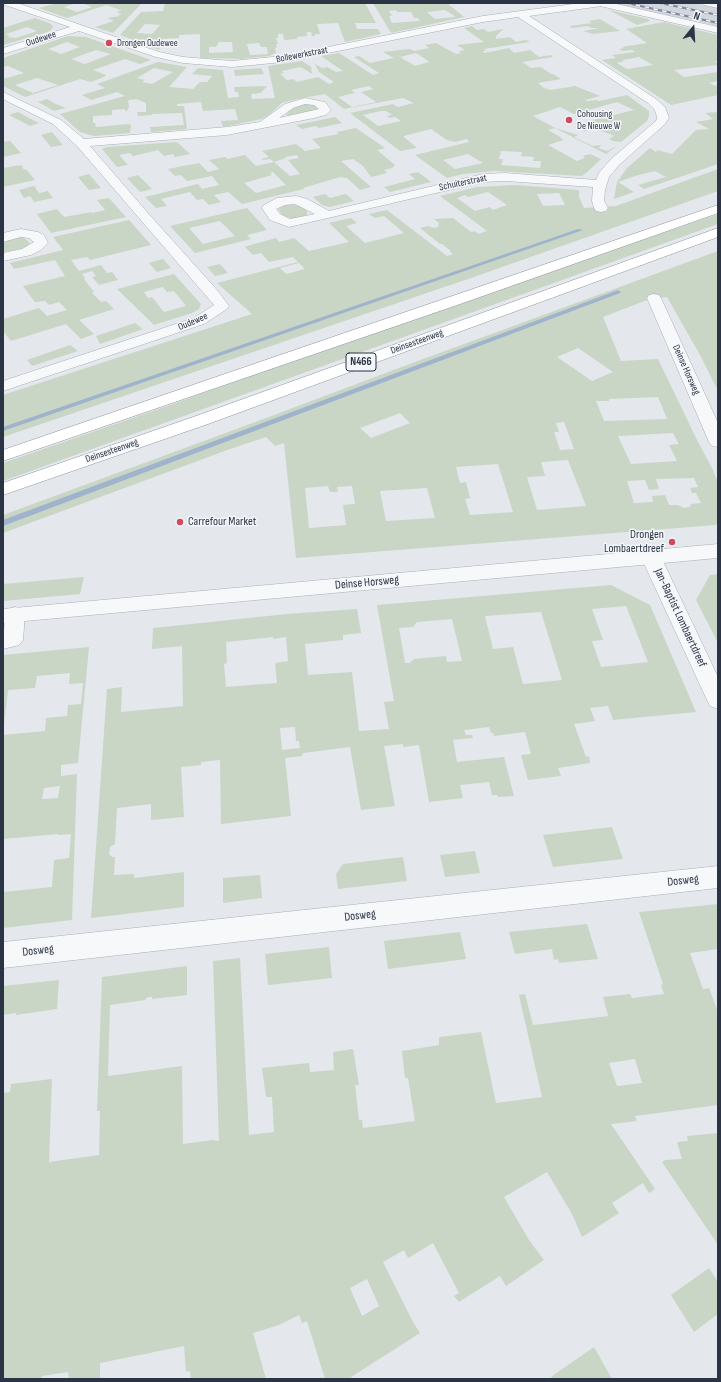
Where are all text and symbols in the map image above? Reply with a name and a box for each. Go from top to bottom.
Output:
north arrow [673,8,713,48]
text: N [692,9,702,23]
street label: Oudewee [24,29,58,49]
place label: Drongen Oudewee [117,37,178,49]
marker: Drongen Oudewee [104,38,114,48]
street label: Bollewerkstraat [275,44,329,66]
place label: Cohousing De Nieuwe W [577,108,620,132]
marker: Cohousing De Nieuwe W [564,115,574,125]
street label: Schuiterstraat [438,172,488,194]
street label: Oudewee [176,310,210,334]
street label: Deinsesteenweg [389,327,445,357]
street label: Deinse Horsweg [670,343,702,397]
road number: N466 [346,353,376,371]
street label: Deinsesteenweg [84,436,140,466]
place label: Carrefour Market [188,515,256,529]
marker: Carrefour Market [175,517,185,527]
place label: Drongen Lombaertdreef [604,528,664,556]
marker: Drongen Lombaertdreef [667,537,677,547]
street label: Jan-Baptist Lombaertdreef [651,566,709,670]
street label: Deinse Horsweg [334,573,400,593]
street label: Dosweg [667,872,699,890]
street label: Dosweg [344,907,376,925]
street label: Dosweg [22,942,54,960]

